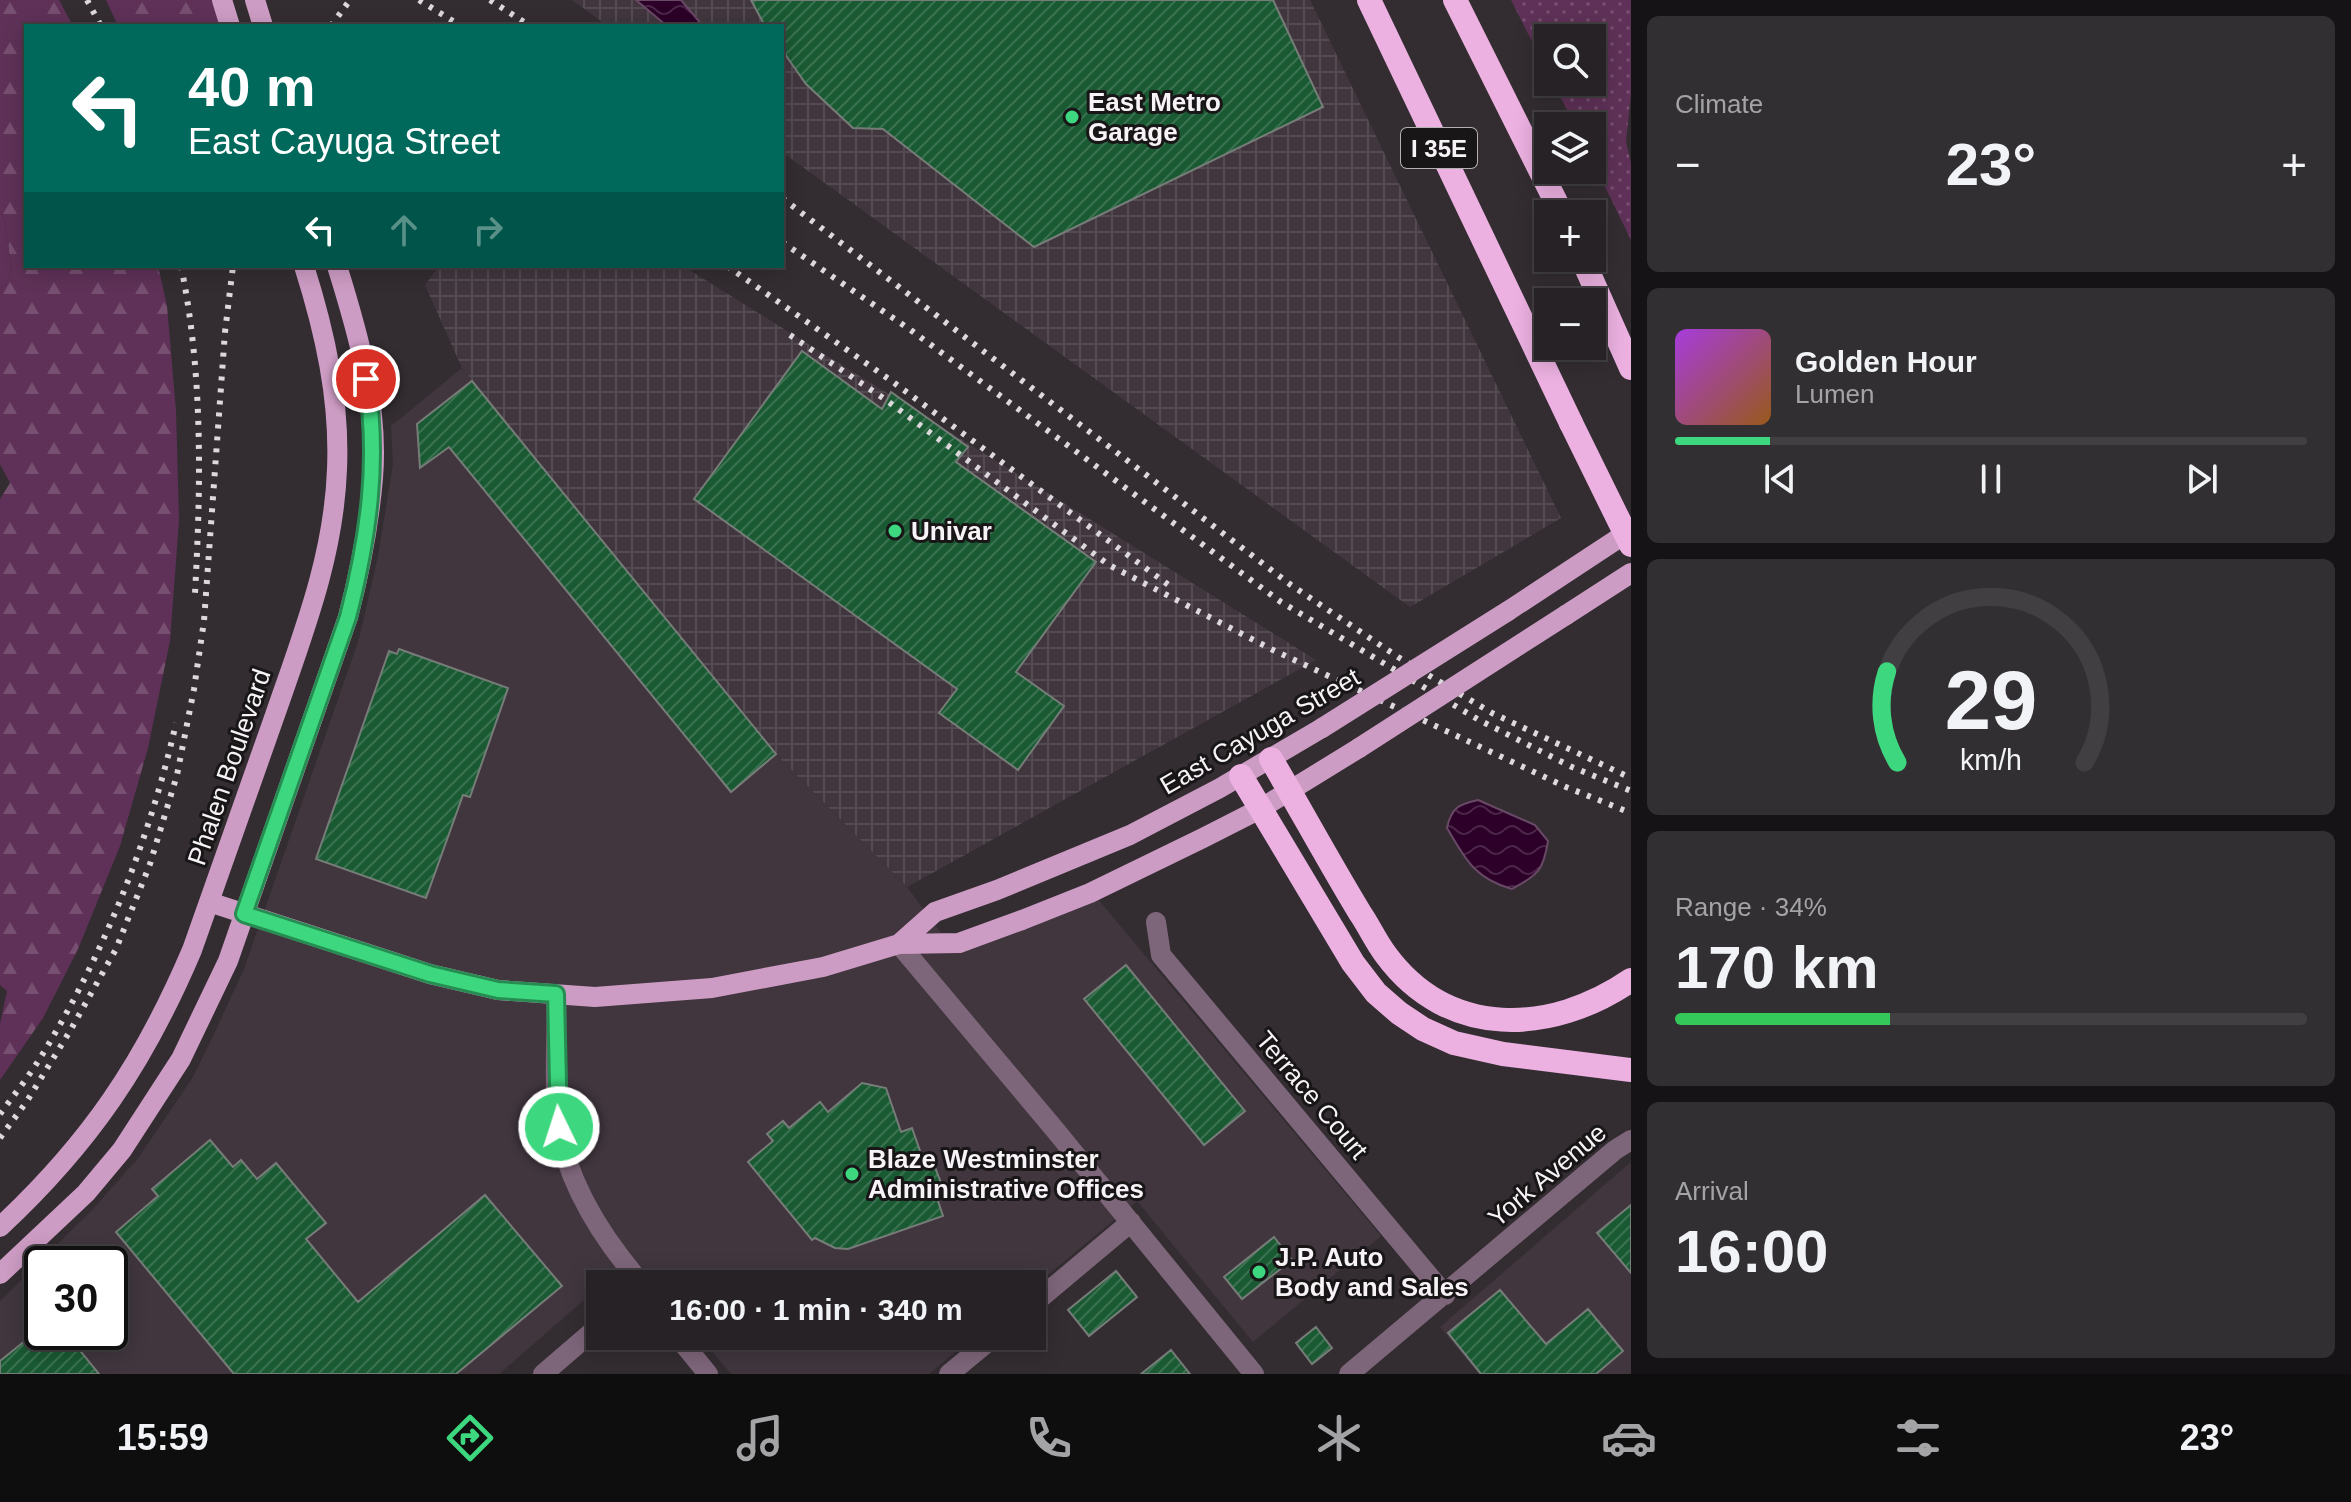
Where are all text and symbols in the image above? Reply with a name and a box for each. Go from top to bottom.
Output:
map controls [1534,24,1606,360]
button: search [1534,24,1606,96]
text: 40 m [188,55,316,118]
icon: left [56,56,160,160]
place label: East Metro Garage [1088,87,1221,147]
text: Climate [1675,89,1763,119]
marker: East Metro Garage [1063,108,1081,126]
button: layers [1534,112,1606,184]
text: East Cayuga Street [188,121,500,162]
road number: I 35E [1401,128,1477,168]
text: 23° [1946,131,2036,198]
text: − [1675,140,1701,189]
text: + [2281,140,2307,189]
button: + [1534,200,1606,272]
icon: left [298,208,342,252]
icon: ahead [382,208,426,252]
icon: right [466,208,510,252]
button: − [1534,288,1606,360]
pin [332,345,400,413]
text: Golden Hour [1795,345,1977,378]
icon: arrive [344,357,388,401]
text: Lumen [1795,379,1875,409]
icon: previous [1758,457,1802,501]
icon: pause [1969,457,2013,501]
icon: next [2180,457,2224,501]
place label: Univar [911,516,992,546]
marker: Univar [886,522,904,540]
text: 29 [1945,654,2037,747]
street label: East Cayuga Street [1155,661,1366,800]
street label: Phalen Boulevard [181,665,277,869]
text: km/h [1960,744,2022,776]
text: Range · 34% [1675,892,1827,922]
text: 170 km [1675,934,1879,1001]
street label: Terrace Court [1250,1025,1375,1166]
position arrow [517,1085,601,1169]
street label: York Avenue [1482,1117,1612,1233]
place label: Blaze Westminster Administrative Offices [868,1144,1144,1204]
marker: Blaze Westminster Administrative Offices [843,1165,861,1183]
text: Arrival [1675,1176,1749,1206]
text: 16:00 [1675,1218,1828,1285]
place label: J.P. Auto Body and Sales [1275,1242,1469,1302]
speed limit sign: 30 [24,1246,128,1350]
marker: J.P. Auto Body and Sales [1250,1263,1268,1281]
text: 16:00 · 1 min · 340 m [669,1293,963,1326]
icon: directions [442,1410,498,1466]
icon: music [732,1410,788,1466]
icon: phone [1021,1410,1077,1466]
icon: climate [1311,1410,1367,1466]
icon: car [1601,1410,1657,1466]
icon: filters [1890,1410,1946,1466]
text: 15:59 [117,1417,209,1458]
text: 23° [2180,1417,2234,1458]

